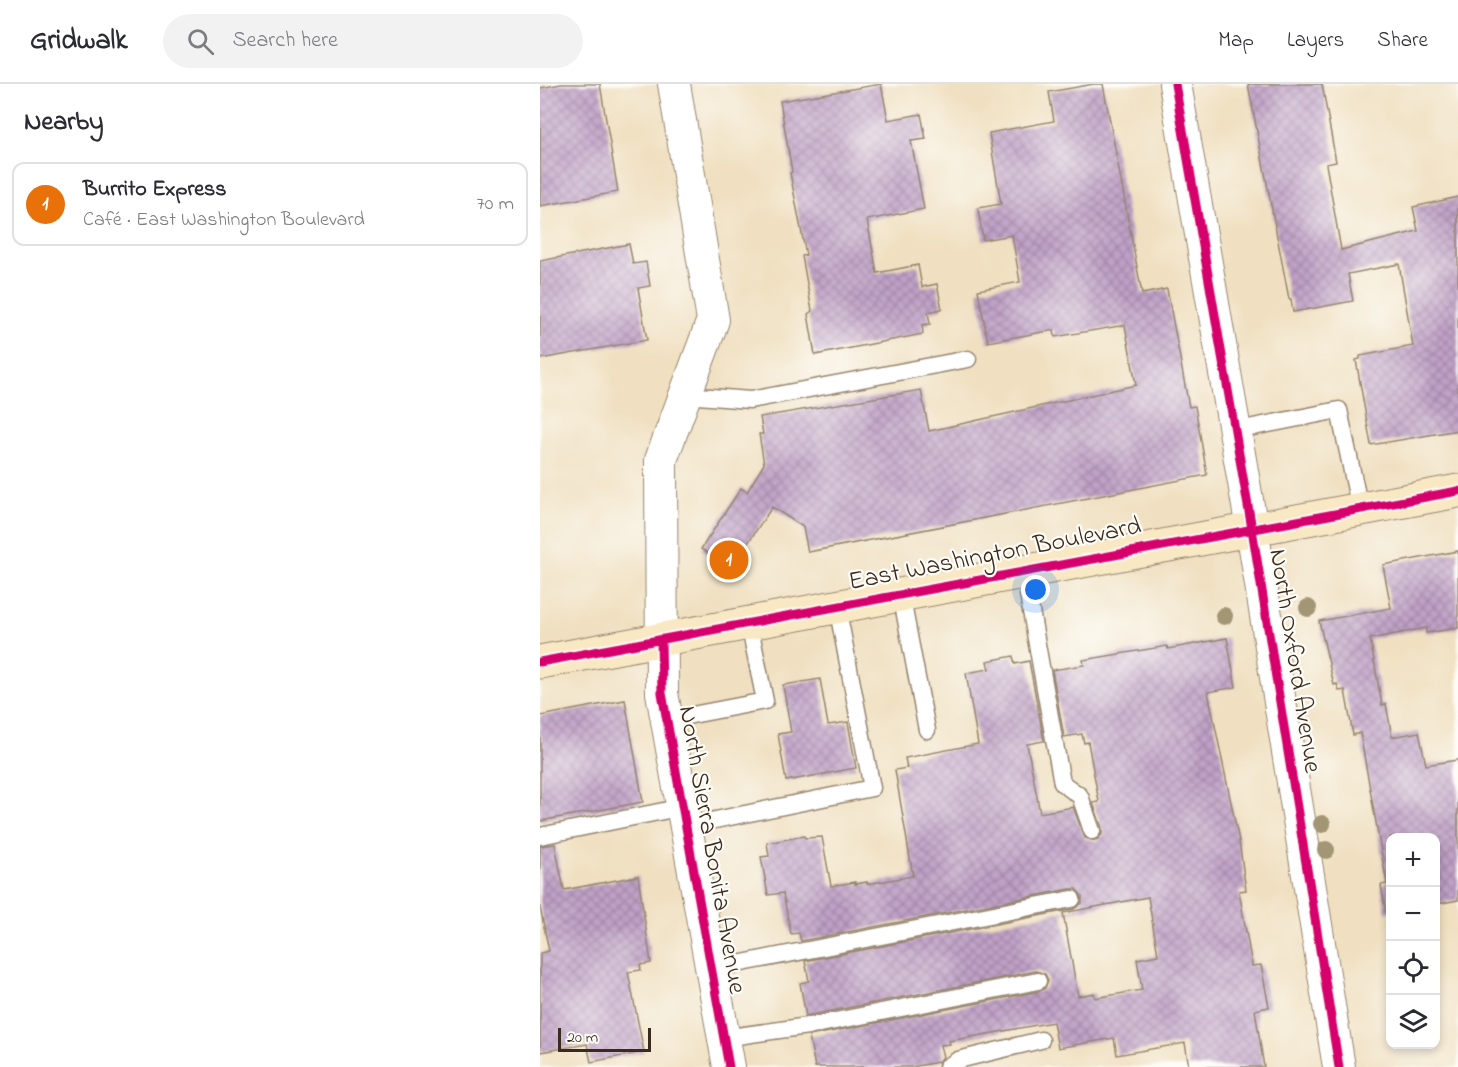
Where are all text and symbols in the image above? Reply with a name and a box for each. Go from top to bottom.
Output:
search box [163,14,583,68]
text: Gridwalk [30,21,127,62]
icon: search [184,25,217,58]
text: Search here [232,25,338,57]
text: Map [1218,26,1254,56]
text: Layers [1287,26,1344,56]
text: Share [1377,26,1428,56]
text: Nearby [24,104,103,142]
text: Burrito Express [83,174,227,206]
text: 1 [42,190,49,219]
text: 70 m [477,190,514,219]
text: Café · East Washington Boulevard [83,206,365,235]
street label: East Washington Boulevard [845,508,1145,602]
pin: 1 [710,538,748,582]
street label: North Oxford Avenue [1258,546,1331,776]
your location [1021,575,1050,604]
street label: North Sierra Bonita Avenue [667,703,755,997]
map controls [1386,833,1440,1049]
button: + [1386,833,1440,887]
button: − [1386,887,1440,941]
button: locate [1386,941,1440,995]
button: layers [1386,995,1440,1049]
scale bar [558,1025,651,1052]
text: 20 m [567,1026,598,1050]

